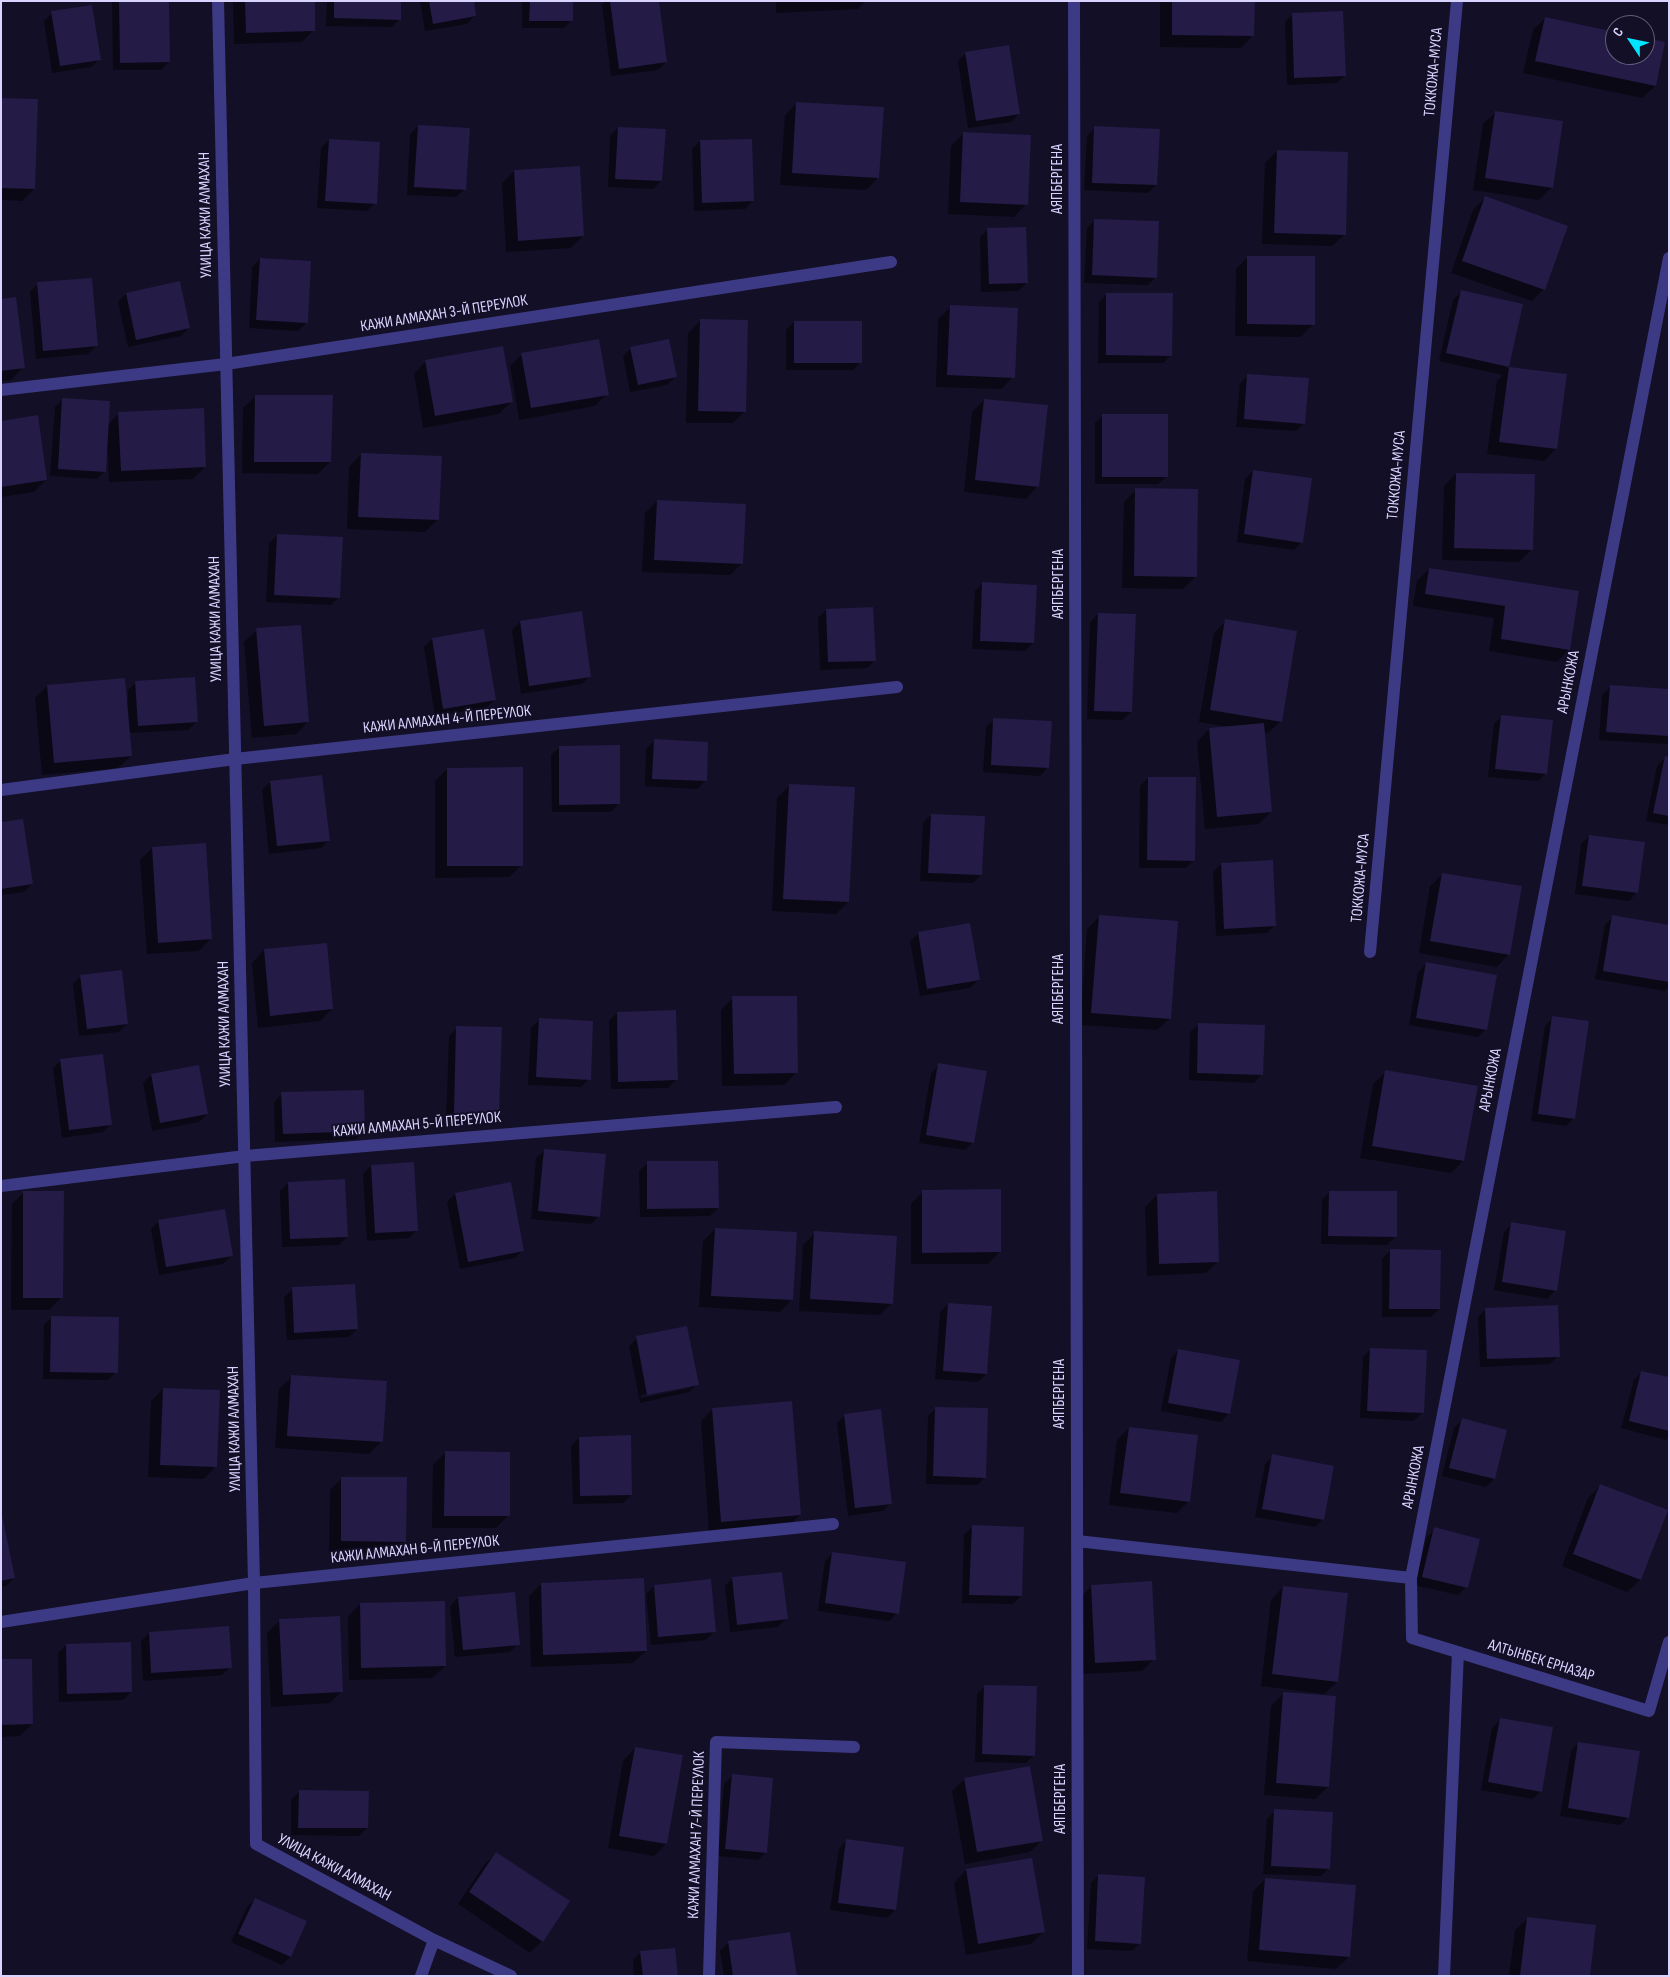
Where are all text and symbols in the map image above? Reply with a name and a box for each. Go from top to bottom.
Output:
north arrow [1605,15,1655,65]
text: С [1609,24,1627,40]
street label: ТОККОЖА-МУСА [1421,27,1447,117]
street label: АЯПБЕРГЕНА [1048,144,1068,214]
street label: УЛИЦА КАЖИ АЛМАХАН [195,152,217,278]
street label: КАЖИ АЛМАХАН 3-Й ПЕРЕУЛОК [359,291,529,337]
street label: ТОККОЖА-МУСА [1384,430,1410,520]
street label: АЯПБЕРГЕНА [1049,549,1069,619]
street label: УЛИЦА КАЖИ АЛМАХАН [205,556,227,682]
street label: АРЫНКОЖА [1553,649,1585,715]
street label: КАЖИ АЛМАХАН 4-Й ПЕРЕУЛОК [362,702,532,738]
street label: ТОККОЖА-МУСА [1348,833,1374,923]
street label: АЯПБЕРГЕНА [1049,954,1069,1024]
street label: УЛИЦА КАЖИ АЛМАХАН [214,961,236,1087]
street label: АРЫНКОЖА [1475,1047,1507,1113]
street label: КАЖИ АЛМАХАН 5-Й ПЕРЕУЛОК [332,1108,502,1142]
street label: АЯПБЕРГЕНА [1050,1359,1070,1429]
street label: УЛИЦА КАЖИ АЛМАХАН [224,1366,246,1492]
street label: АРЫНКОЖА [1398,1444,1430,1510]
street label: КАЖИ АЛМАХАН 6-Й ПЕРЕУЛОК [330,1532,500,1568]
street label: АЛТЫНБЕК ЕРНАЗАР [1486,1636,1596,1686]
street label: КАЖИ АЛМАХАН 7-Й ПЕРЕУЛОК [684,1751,710,1919]
street label: АЯПБЕРГЕНА [1051,1764,1071,1834]
street label: УЛИЦА КАЖИ АЛМАХАН [274,1830,394,1906]

